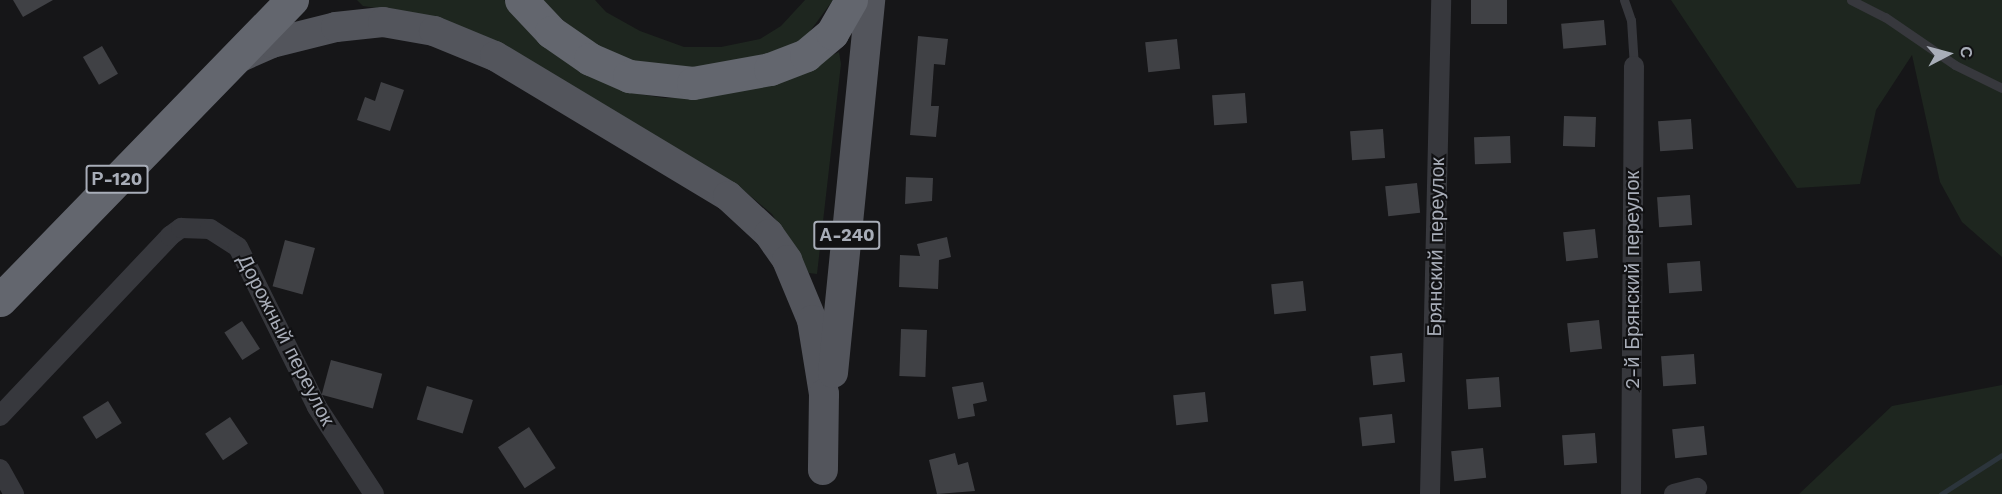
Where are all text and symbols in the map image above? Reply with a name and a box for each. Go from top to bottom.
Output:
north arrow [1918,24,1978,84]
text: С [1956,45,1976,59]
street label: Брянский переулок [1422,157,1450,337]
road number: Р-120 [86,164,148,194]
street label: 2-й Брянский переулок [1620,171,1644,389]
road number: А-240 [812,220,882,250]
street label: Дорожный переулок [232,250,340,430]

